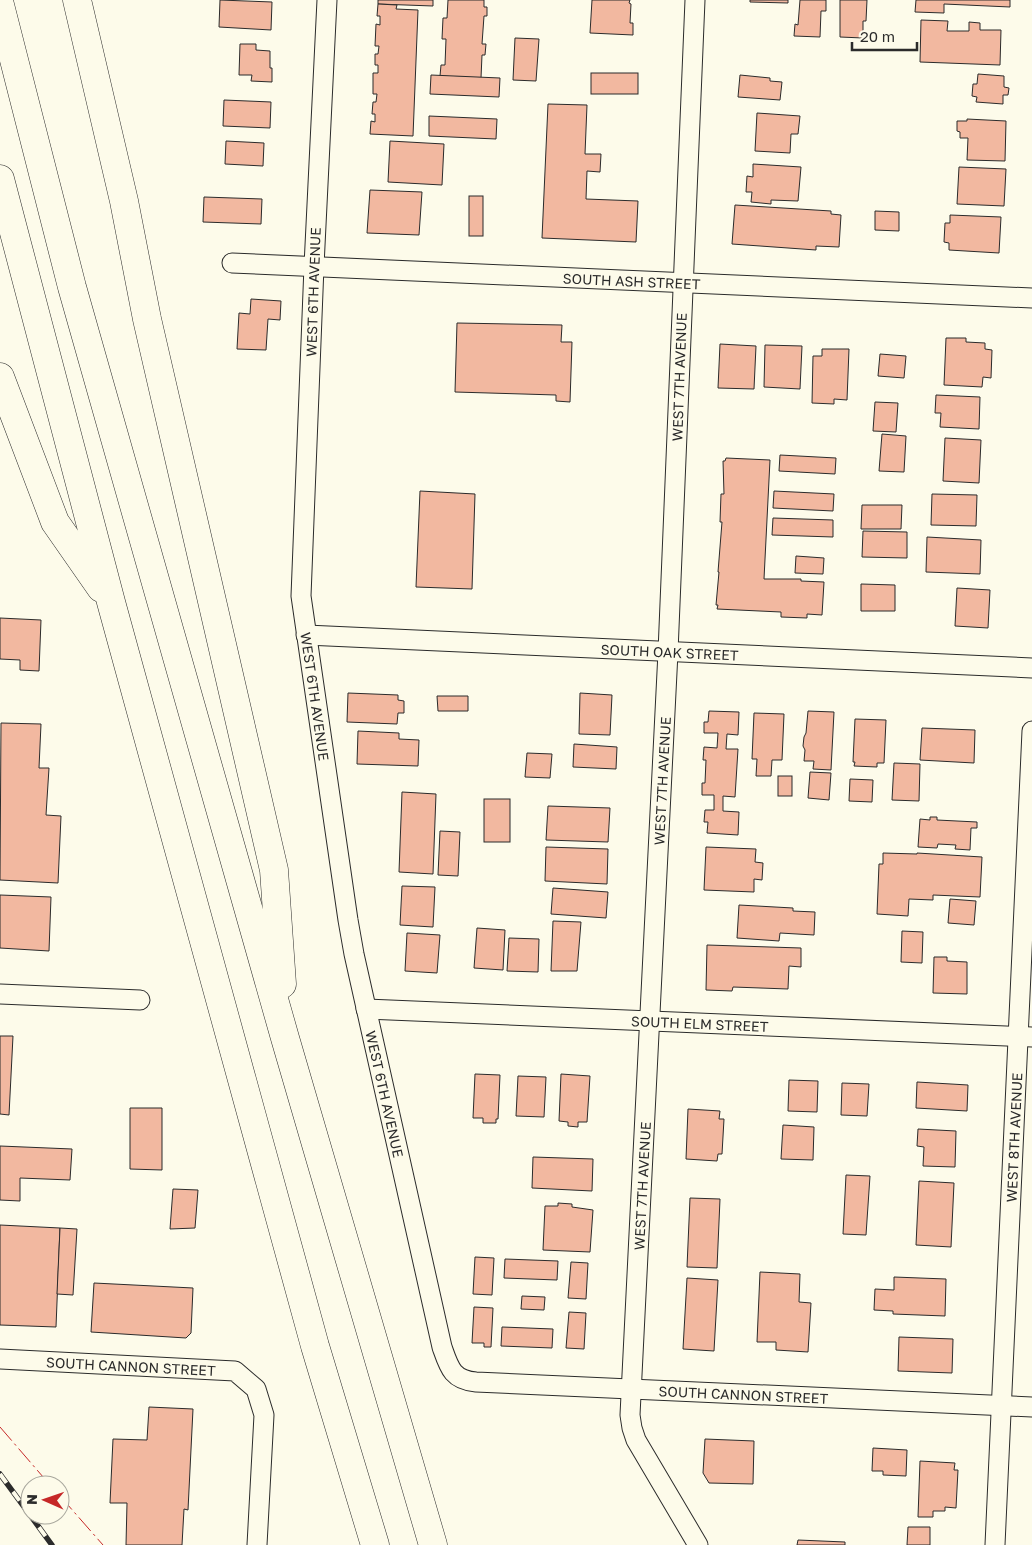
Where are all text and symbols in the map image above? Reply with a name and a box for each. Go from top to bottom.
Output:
scale bar [852,20,917,52]
text: 20 m [860,27,895,45]
street label: WEST 6TH AVENUE [302,227,324,357]
street label: SOUTH ASH STREET [562,269,701,292]
street label: WEST 7TH AVENUE [668,312,690,442]
street label: WEST 6TH AVENUE [298,631,333,762]
street label: SOUTH OAK STREET [600,640,739,663]
street label: WEST 7TH AVENUE [650,716,674,846]
street label: SOUTH ELM STREET [631,1012,769,1034]
street label: WEST 6TH AVENUE [363,1029,408,1159]
street label: WEST 8TH AVENUE [1002,1072,1025,1203]
street label: WEST 7TH AVENUE [630,1121,654,1251]
street label: SOUTH CANNON STREET [46,1353,216,1379]
street label: SOUTH CANNON STREET [658,1382,829,1406]
north arrow [20,1475,70,1525]
text: N [23,1494,40,1505]

